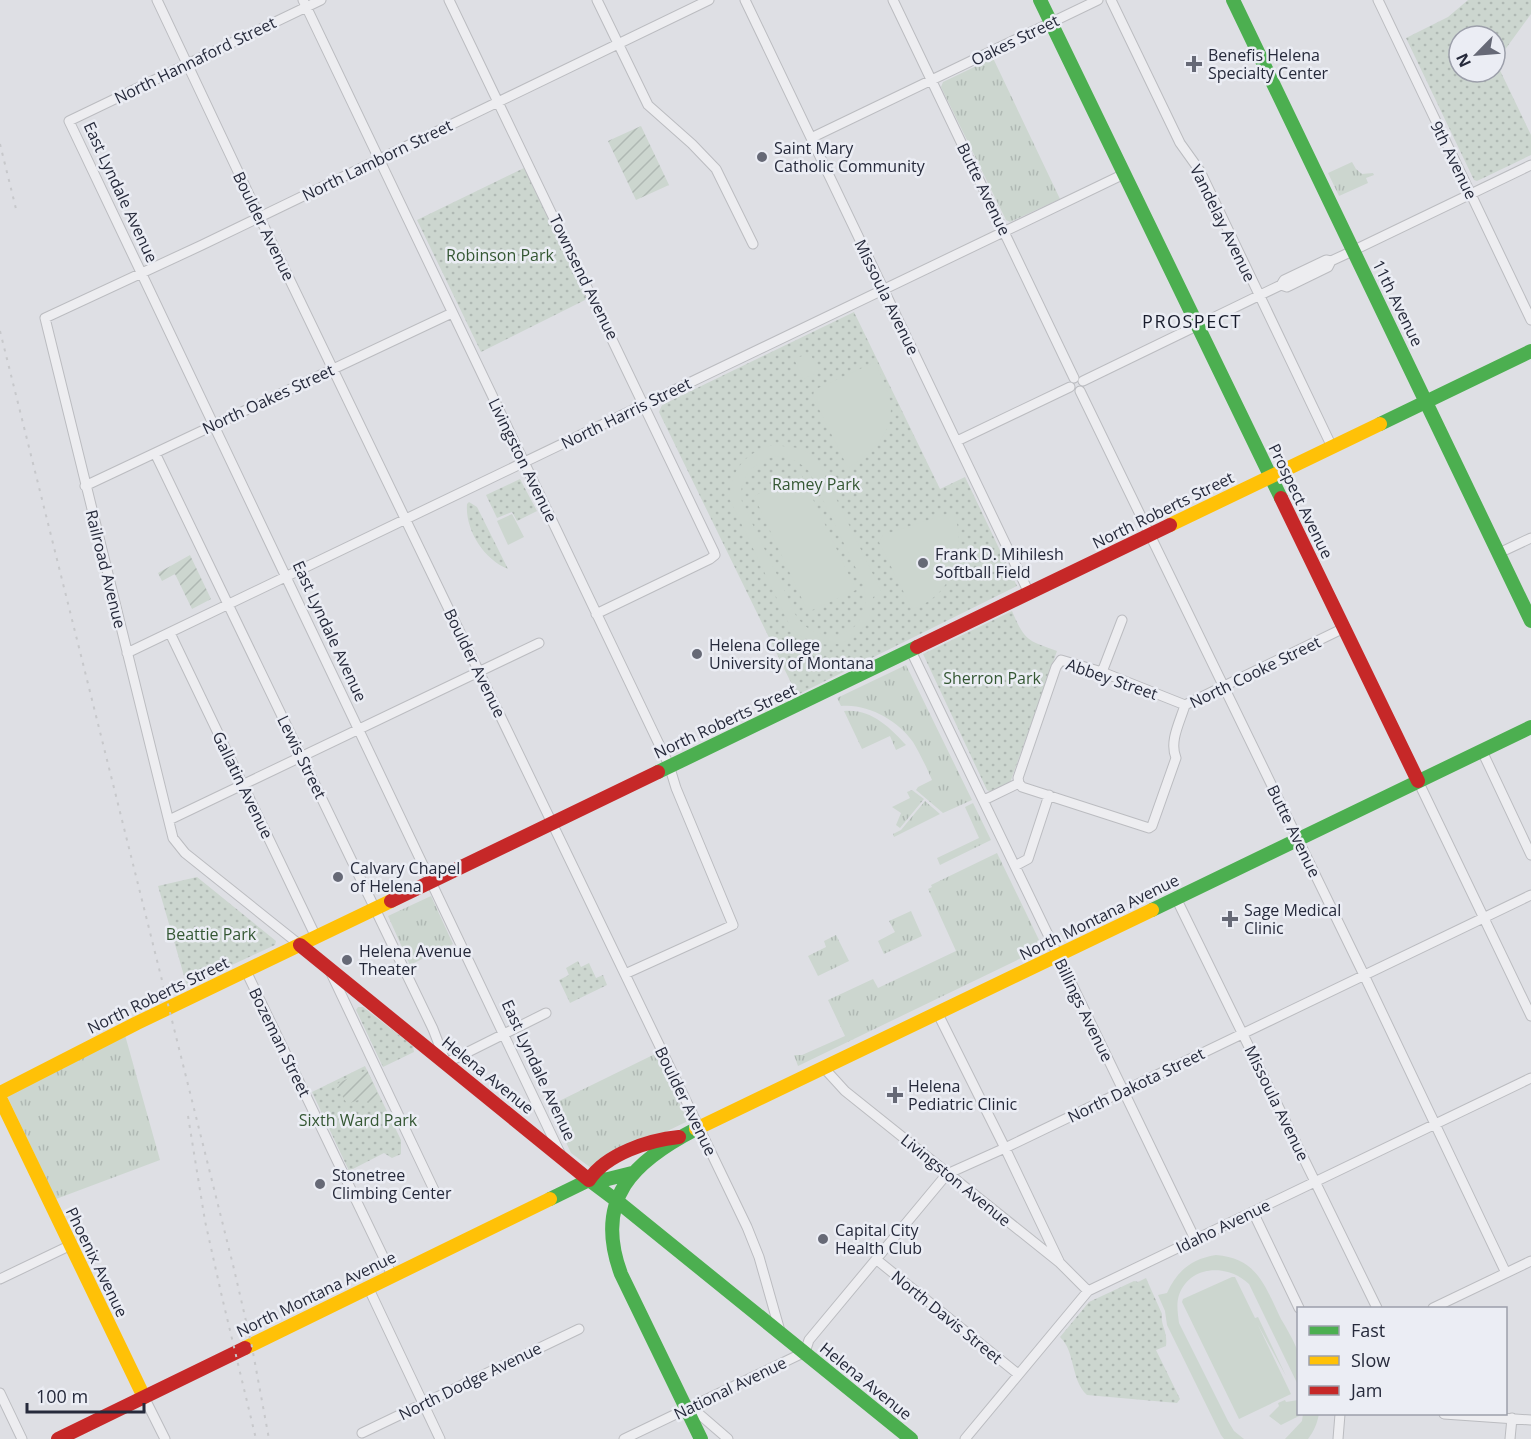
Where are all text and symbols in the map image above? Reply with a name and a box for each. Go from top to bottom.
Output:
street label: Oakes Street [967,9,1063,71]
street label: North Hannaford Street [111,11,280,109]
north arrow [1447,24,1507,84]
place label: Benefis Helena Specialty Center [1208,44,1329,84]
text: N [1451,50,1476,71]
marker: Benefis Helena Specialty Center [1185,55,1203,73]
street label: North Lamborn Street [298,114,456,206]
street label: 9th Avenue [1426,117,1482,203]
street label: East Lyndale Avenue [79,118,163,266]
place label: Saint Mary Catholic Community [774,137,926,177]
street label: Butte Avenue [952,139,1016,239]
marker: Saint Mary Catholic Community [755,150,769,164]
street label: Vandelay Avenue [1185,161,1261,285]
street label: Boulder Avenue [228,168,300,284]
street label: Townsend Avenue [544,211,624,343]
street label: Missoula Avenue [850,236,924,358]
park label: Robinson Park [446,244,555,266]
street label: 11th Avenue [1368,256,1428,350]
district label: PROSPECT [1142,309,1242,333]
street label: North Oakes Street [199,359,338,439]
street label: North Harris Street [557,372,695,454]
street label: Livingston Avenue [483,394,563,526]
street label: Prospect Avenue [1264,440,1338,562]
street label: North Roberts Street [1089,466,1238,554]
park label: Ramey Park [772,473,861,495]
street label: Railroad Avenue [81,507,131,631]
place label: Frank D. Mihilesh Softball Field [935,543,1064,583]
marker: Frank D. Mihilesh Softball Field [916,556,930,570]
street label: East Lyndale Avenue [288,557,372,705]
street label: Boulder Avenue [439,605,511,721]
street label: North Cooke Street [1186,631,1325,713]
place label: Helena College University of Montana [709,634,874,674]
marker: Helena College University of Montana [690,647,704,661]
street label: Abbey Street [1063,653,1161,705]
park label: Sherron Park [943,667,1041,689]
street label: North Roberts Street [650,678,800,764]
street label: Lewis Street [272,712,332,803]
street label: Gallatin Avenue [207,728,279,842]
street label: Butte Avenue [1262,781,1326,881]
place label: Calvary Chapel of Helena [350,857,460,897]
street label: North Montana Avenue [1016,869,1182,965]
marker: Calvary Chapel of Helena [331,870,345,884]
place label: Sage Medical Clinic [1244,899,1341,939]
marker: Sage Medical Clinic [1221,910,1239,928]
park label: Beattie Park [166,923,257,945]
place label: Helena Avenue Theater [359,940,471,980]
street label: North Roberts Street [84,951,233,1039]
marker: Helena Avenue Theater [340,953,354,967]
street label: Billings Avenue [1049,955,1119,1065]
street label: Bozeman Street [244,984,316,1100]
street label: East Lyndale Avenue [497,996,581,1144]
street label: Helena Avenue [437,1031,539,1119]
street label: North Dakota Street [1064,1042,1208,1128]
street label: Missoula Avenue [1240,1042,1314,1164]
street label: Boulder Avenue [650,1043,722,1159]
place label: Helena Pediatric Clinic [908,1075,1017,1115]
marker: Helena Pediatric Clinic [886,1086,904,1104]
park label: Sixth Ward Park [299,1109,418,1131]
street label: Livingston Avenue [896,1129,1016,1231]
place label: Stonetree Climbing Center [332,1164,452,1204]
marker: Stonetree Climbing Center [313,1177,327,1191]
street label: Idaho Avenue [1172,1194,1274,1258]
street label: Phoenix Avenue [61,1203,133,1321]
place label: Capital City Health Club [835,1219,922,1259]
marker: Capital City Health Club [816,1232,830,1246]
street label: North Montana Avenue [233,1246,399,1342]
street label: North Davis Street [887,1265,1007,1369]
legend [1297,1307,1507,1415]
text: Fast [1351,1318,1385,1342]
street label: North Dodge Avenue [395,1337,545,1425]
street label: Helena Avenue [815,1337,917,1425]
text: Slow [1351,1348,1390,1372]
street label: National Avenue [670,1351,790,1425]
scale bar [27,1376,144,1414]
text: Jam [1349,1378,1383,1402]
text: 100 m [36,1384,88,1408]

